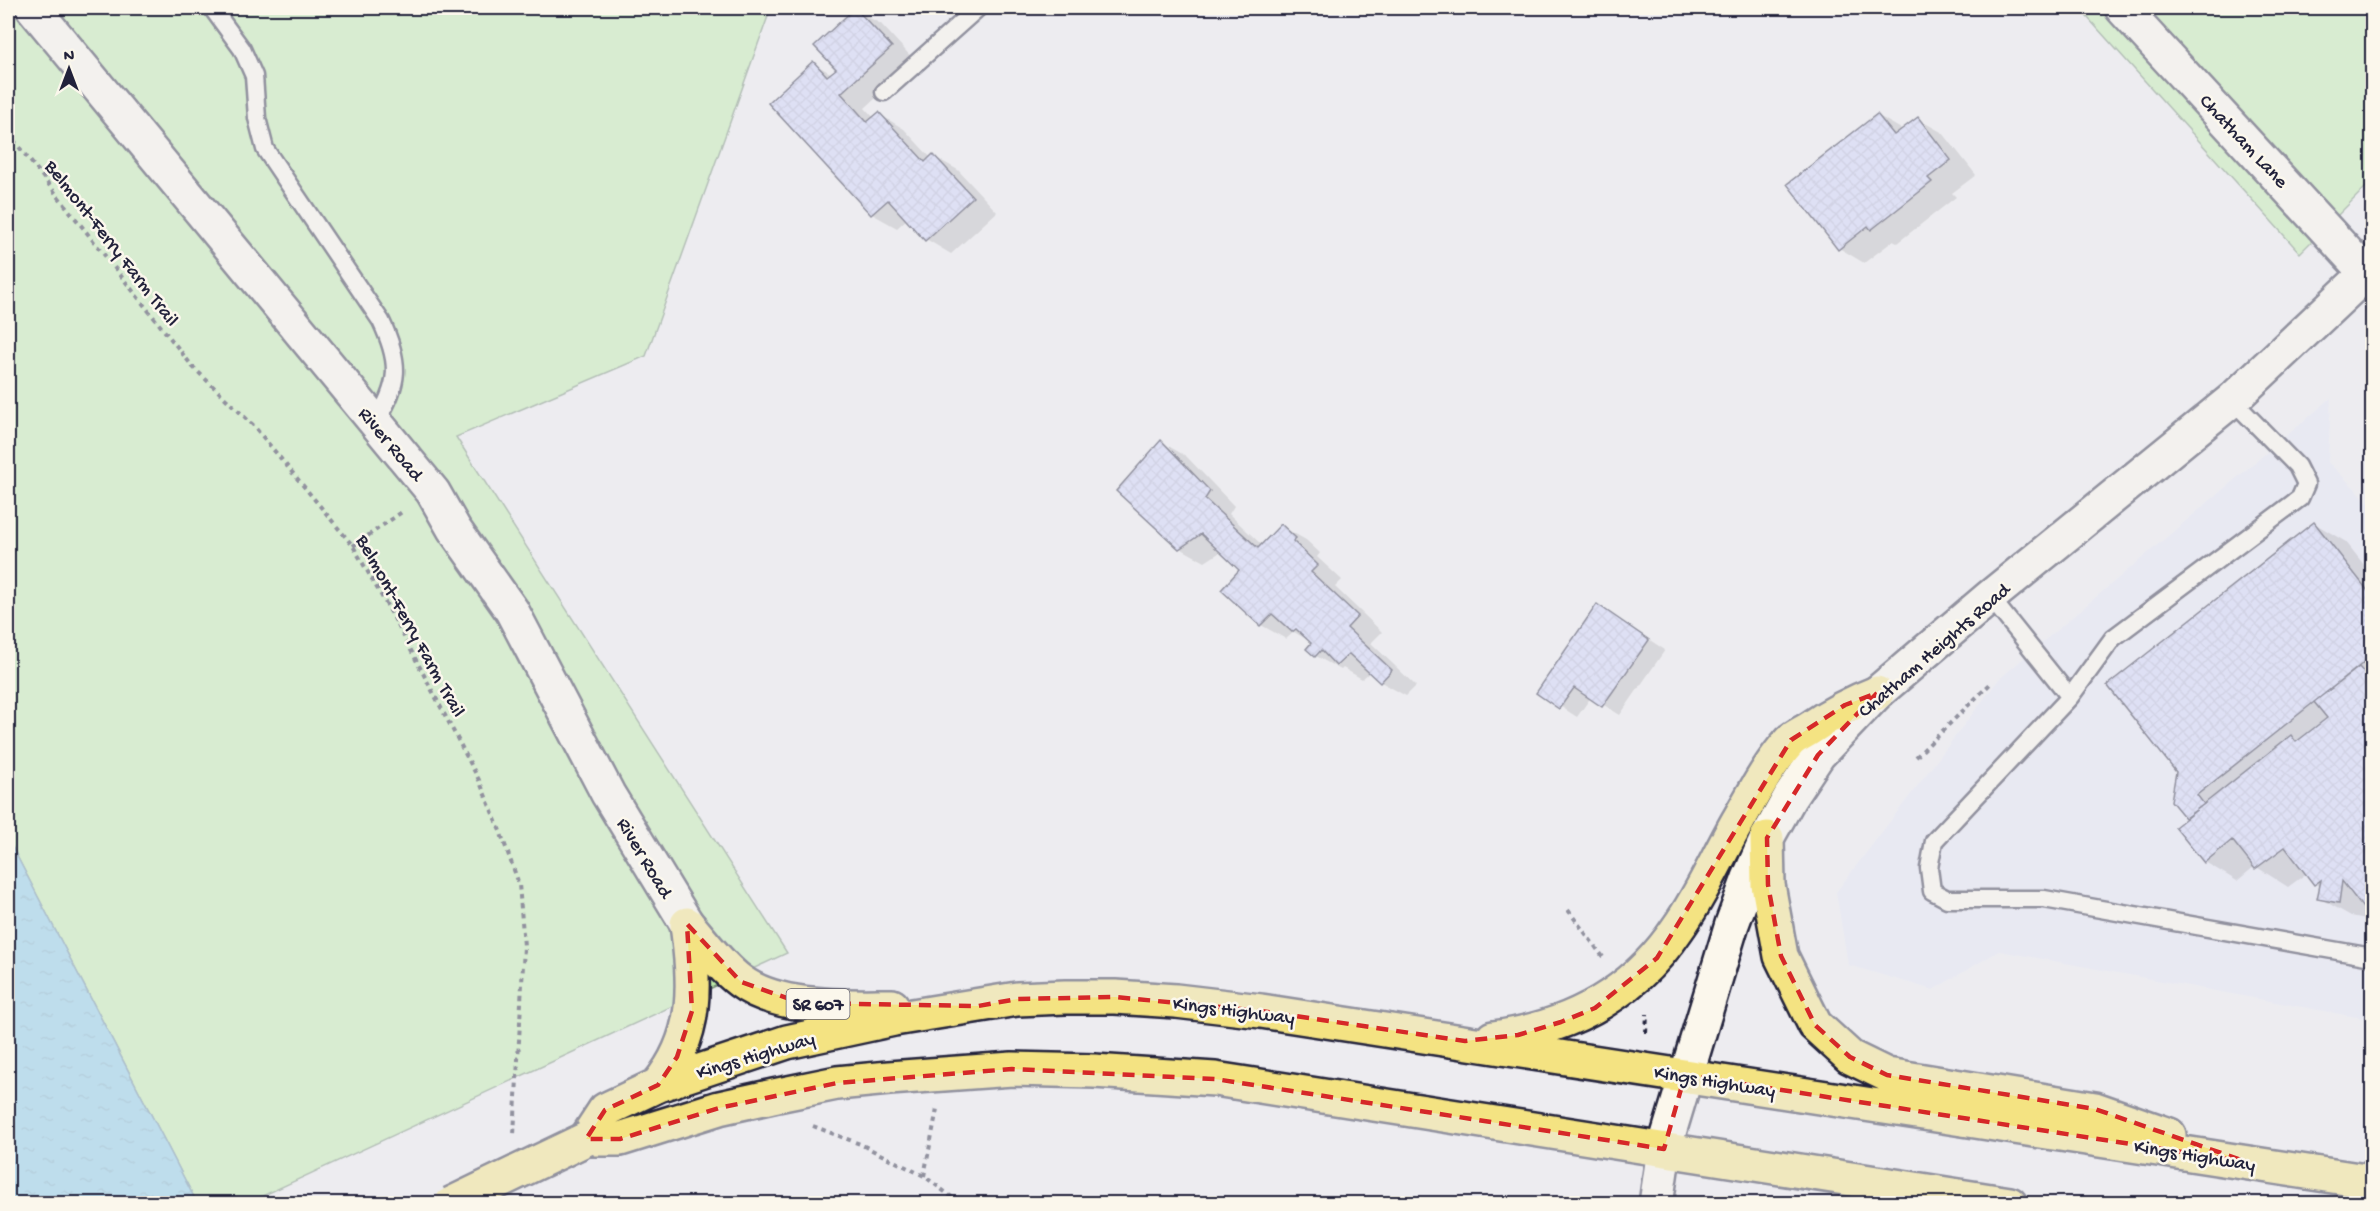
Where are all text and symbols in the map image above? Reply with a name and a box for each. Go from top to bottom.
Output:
north arrow [39,39,99,99]
text: N [64,48,75,67]
street label: Chatham Lane [2193,91,2292,195]
street label: Belmont-Ferry Farm Trail [38,156,182,332]
street label: River Road [352,404,428,489]
street label: Belmont-Ferry Farm Trail [349,531,469,722]
street label: Chatham Heights Road [1855,578,2018,724]
street label: River Road [610,815,677,905]
road number: SR 607 [786,989,850,1019]
street label: Kings Highway [1171,994,1296,1031]
street label: Kings Highway [694,1028,818,1086]
street label: Kings Highway [1652,1063,1777,1104]
street label: Kings Highway [2132,1137,2257,1178]

